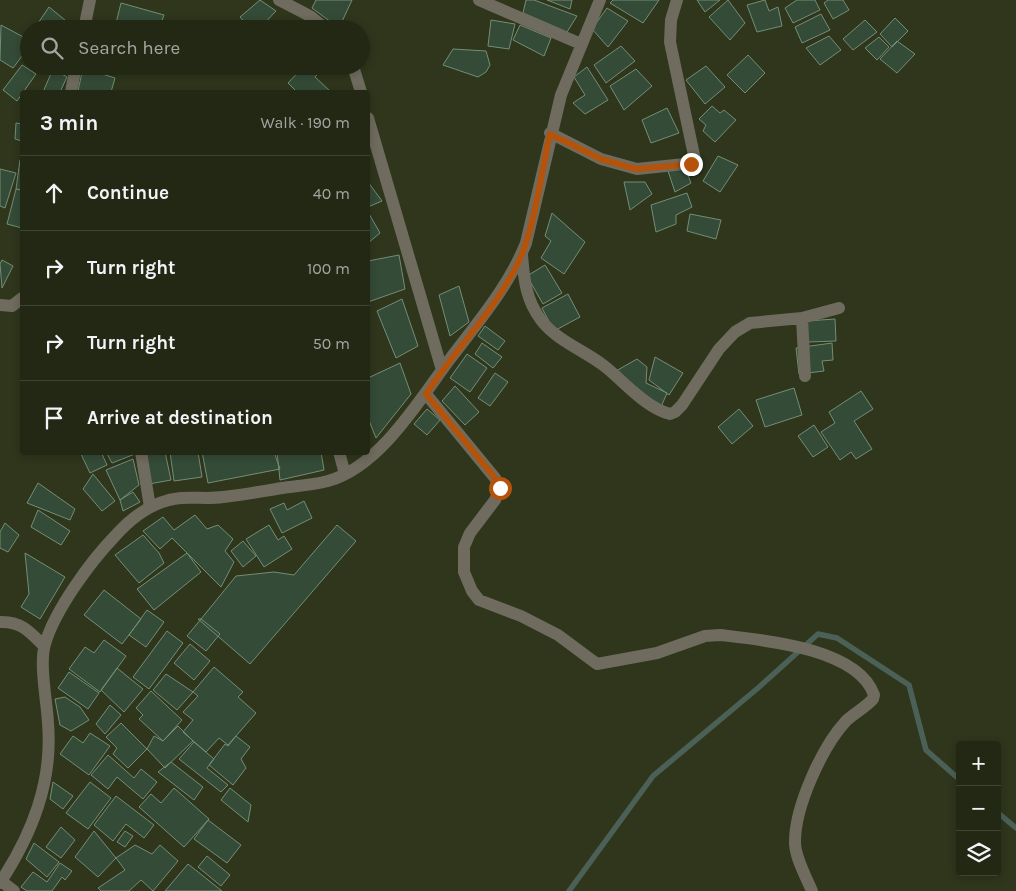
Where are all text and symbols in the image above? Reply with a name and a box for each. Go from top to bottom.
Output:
search box [20,20,370,75]
icon: search [38,34,66,62]
text: Search here [78,37,180,59]
text: 3 min [40,111,98,135]
text: Walk · 190 m [261,113,350,132]
route end [680,153,703,176]
icon: ahead [40,179,68,207]
text: Continue [87,182,169,204]
text: 40 m [313,184,350,203]
icon: right [40,254,68,282]
text: Turn right [87,257,176,279]
text: 100 m [307,259,350,278]
icon: right [40,329,68,357]
text: Turn right [87,332,176,354]
text: 50 m [313,334,350,353]
icon: arrive [40,404,68,432]
text: Arrive at destination [87,407,273,429]
route start [489,477,512,500]
map controls [956,741,1001,876]
button: + [956,741,1001,786]
button: − [956,786,1001,831]
button: layers [956,831,1001,876]

